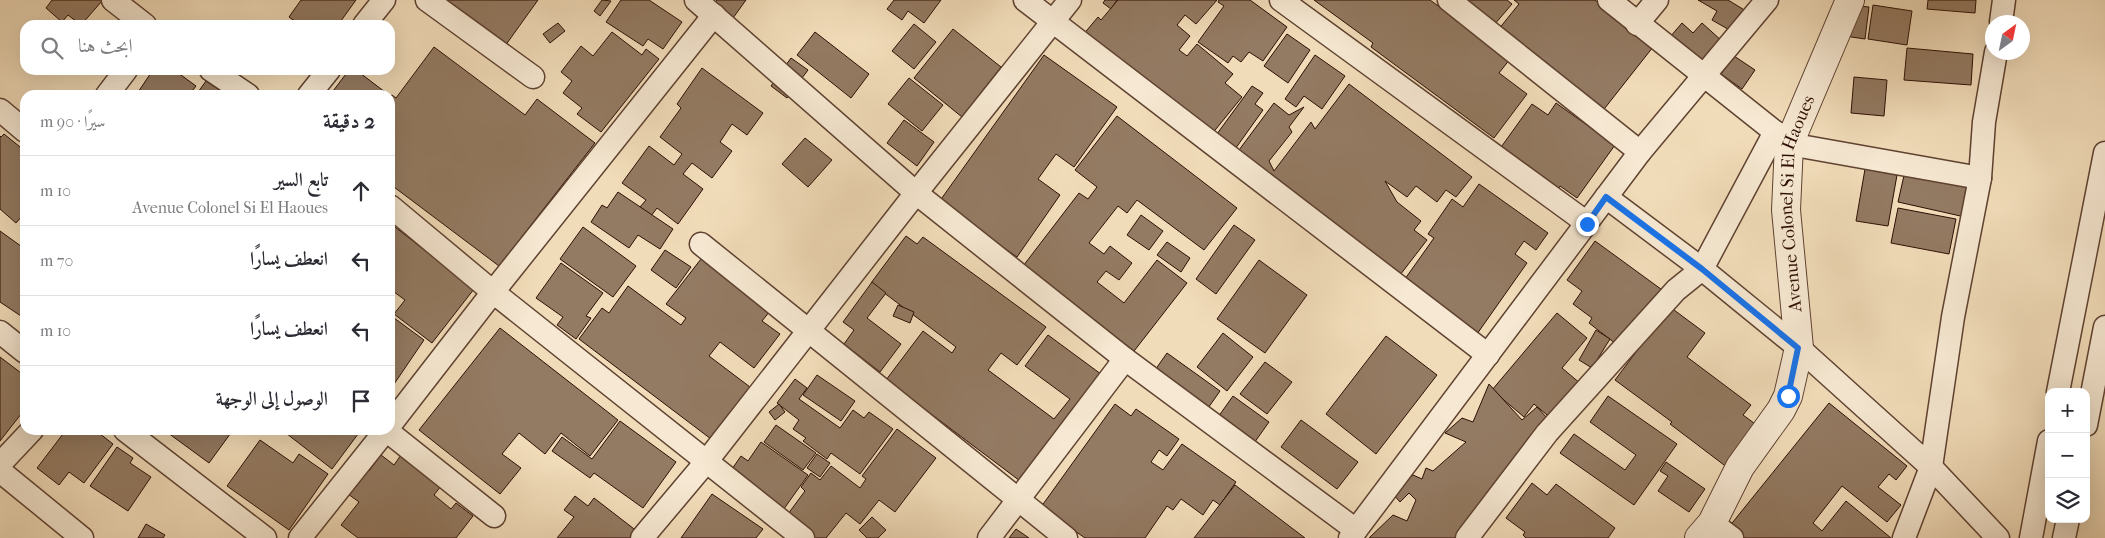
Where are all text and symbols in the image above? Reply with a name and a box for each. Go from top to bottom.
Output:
north arrow [1985,15,2030,60]
search box [20,20,395,75]
icon: search [38,34,66,62]
text: ابحث هنا [78,35,133,57]
street label: Avenue Colonel Si El Haoues [1775,92,1819,314]
text: 2 دقيقة [323,109,375,133]
text: سيرًا · 90 m [40,112,105,131]
text: تابع السير [274,169,328,191]
icon: ahead [347,177,375,205]
text: 10 m [40,181,71,200]
text: Avenue Colonel Si El Haoues [132,198,328,217]
route end [1576,213,1599,236]
icon: left [347,247,375,275]
text: انعطف يسارًا [250,248,328,270]
text: 70 m [40,251,73,270]
icon: left [347,317,375,345]
text: انعطف يسارًا [250,318,328,340]
text: 10 m [40,321,71,340]
route start [1777,385,1800,408]
icon: arrive [347,387,375,415]
text: الوصول إلى الوجهة [216,388,328,410]
map controls [2045,388,2090,523]
button: + [2045,388,2090,433]
button: − [2045,433,2090,478]
button: layers [2045,478,2090,523]

